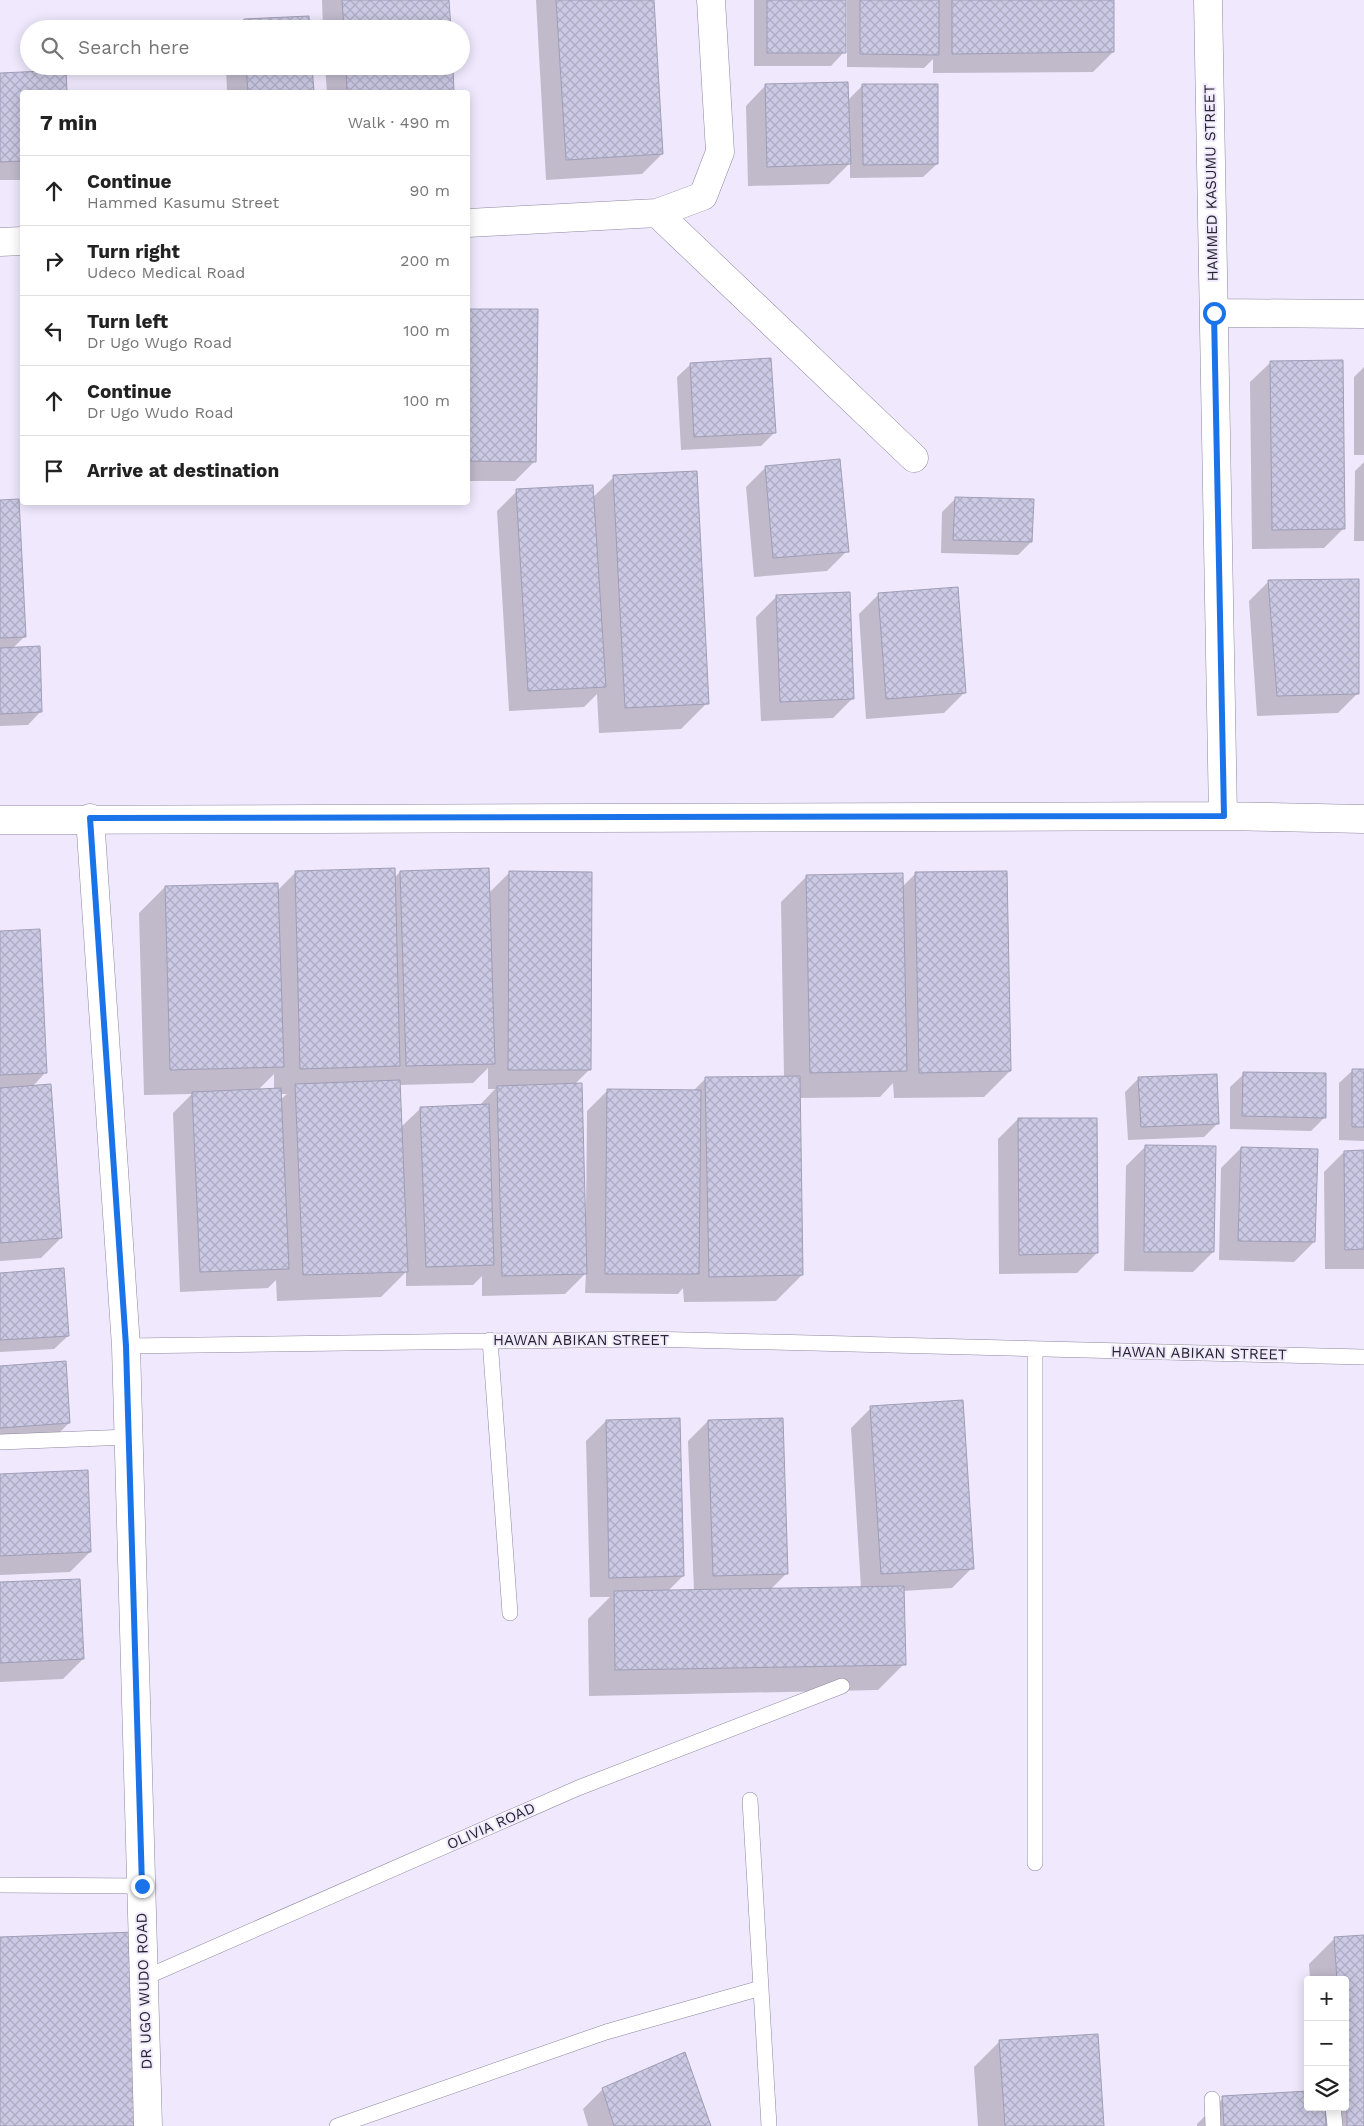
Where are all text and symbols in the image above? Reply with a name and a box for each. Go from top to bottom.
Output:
search box [20,20,470,75]
icon: search [38,34,66,62]
text: Search here [78,36,189,59]
street label: HAMMED KASUMU STREET [1200,84,1222,282]
text: 7 min [40,110,97,135]
text: Walk · 490 m [348,113,450,132]
text: Continue [87,170,171,193]
icon: ahead [40,177,68,205]
text: 90 m [409,181,450,200]
text: Hammed Kasumu Street [87,193,279,212]
text: Turn right [87,240,180,263]
icon: right [40,247,68,275]
text: 200 m [400,251,450,270]
text: Udeco Medical Road [87,263,245,282]
route start [1203,302,1226,325]
text: Turn left [87,310,168,333]
icon: left [40,317,68,345]
text: 100 m [403,321,450,340]
text: Dr Ugo Wugo Road [87,333,232,352]
text: Continue [87,380,171,403]
icon: ahead [40,387,68,415]
text: 100 m [403,391,450,410]
text: Dr Ugo Wudo Road [87,403,234,422]
icon: arrive [40,457,68,485]
text: Arrive at destination [87,459,279,482]
street label: HAWAN ABIKAN STREET [493,1331,669,1349]
street label: HAWAN ABIKAN STREET [1111,1342,1287,1364]
street label: OLIVIA ROAD [444,1799,538,1853]
route end [131,1875,154,1898]
street label: DR UGO WUDO ROAD [132,1912,156,2070]
map controls [1304,1976,1349,2111]
button: + [1304,1976,1349,2021]
button: − [1304,2021,1349,2066]
button: layers [1304,2066,1349,2111]

